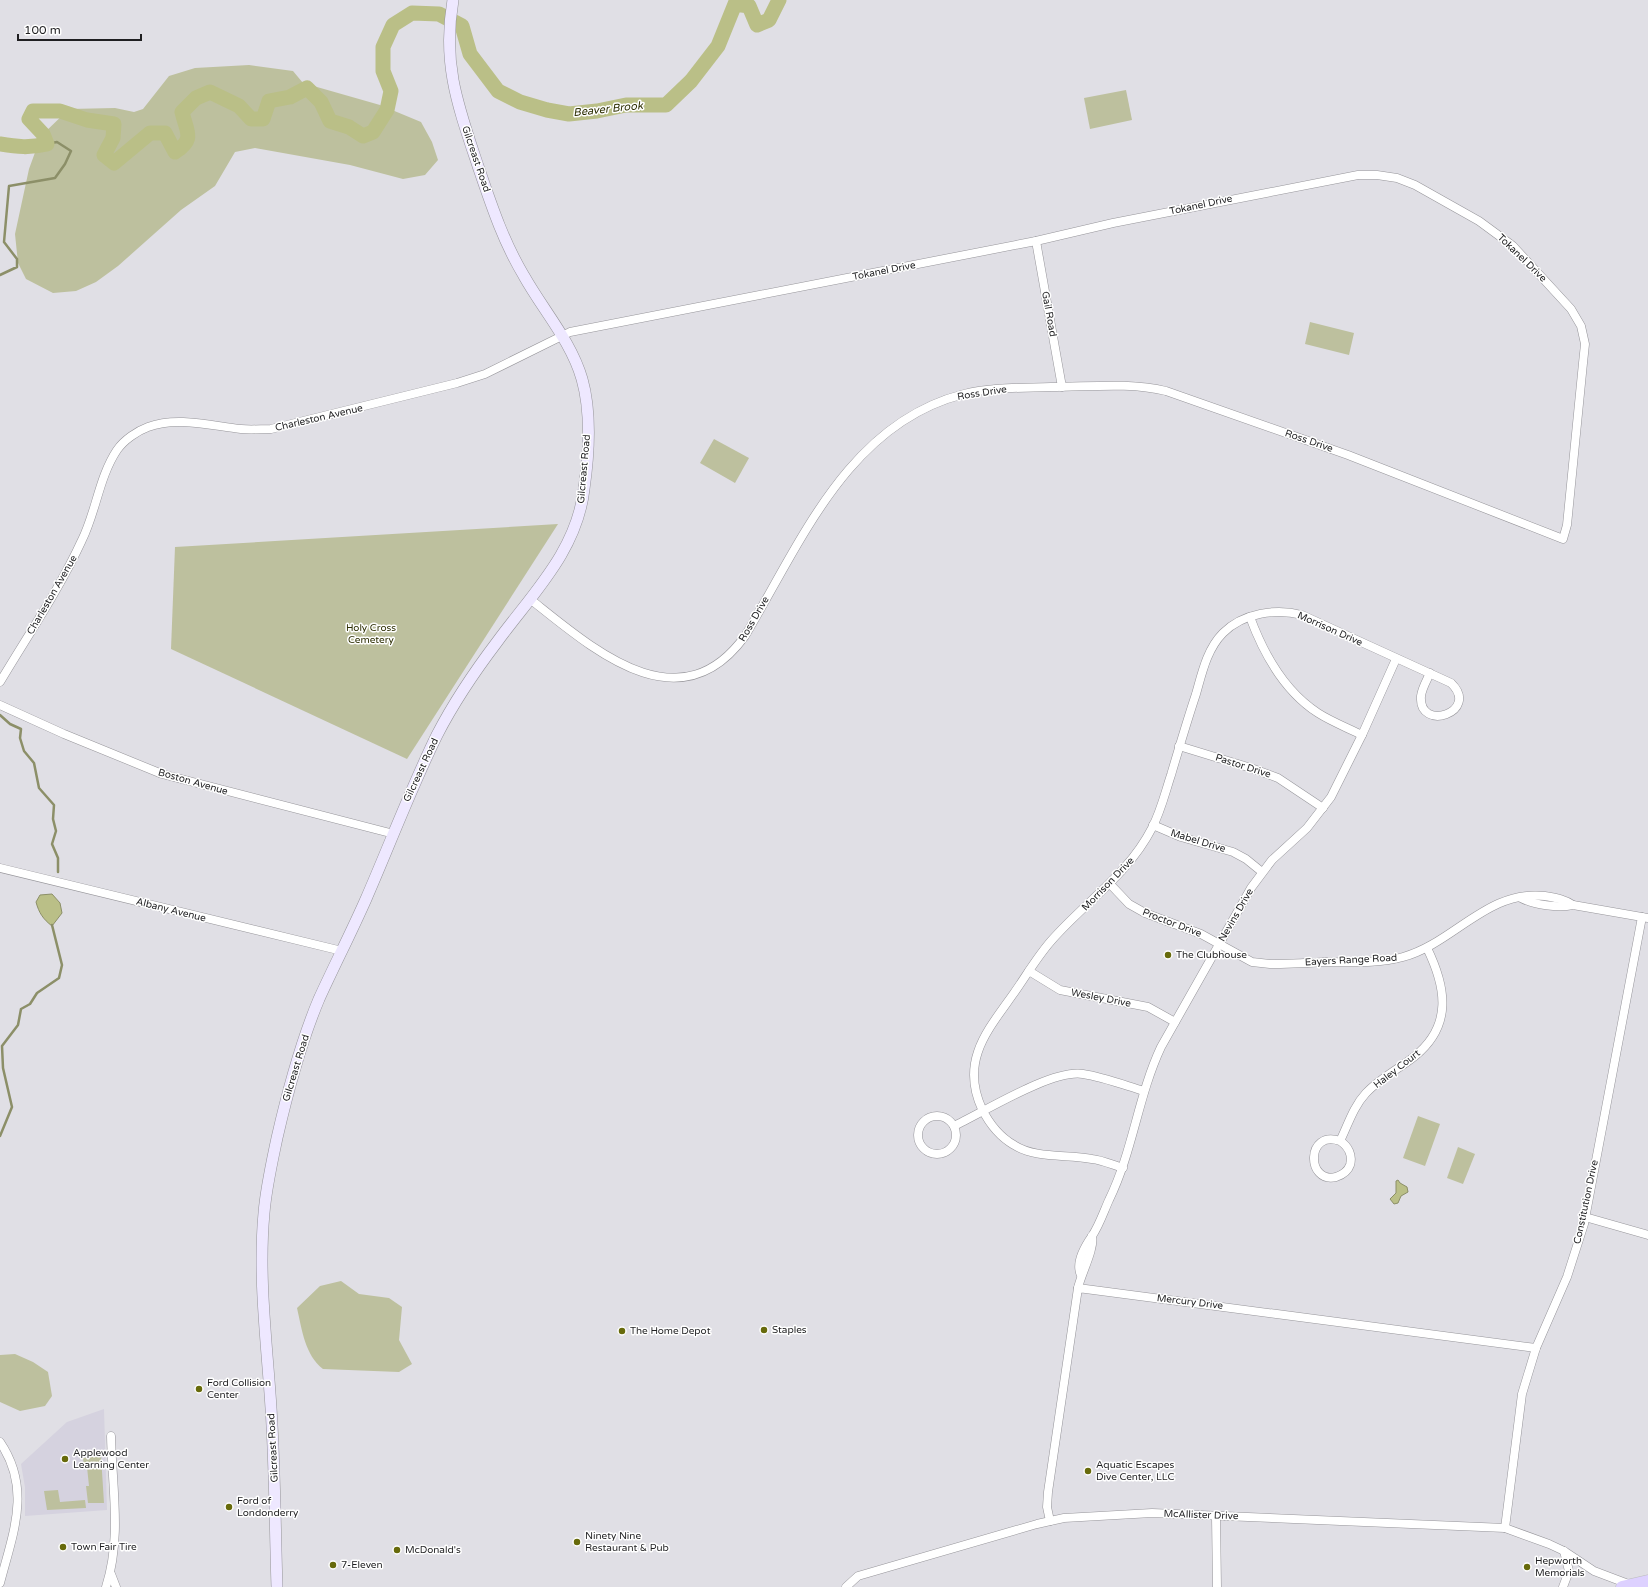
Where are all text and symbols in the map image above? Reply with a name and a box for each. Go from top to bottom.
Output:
scale bar [18,16,141,42]
text: 100 m [24,23,61,37]
water label: Beaver Brook [573,99,644,119]
street label: Gilcreast Road [459,124,493,194]
street label: Tokanel Drive [1168,192,1234,218]
street label: Tokanel Drive [1495,231,1549,285]
street label: Tokanel Drive [851,259,917,283]
street label: Gail Road [1039,290,1059,338]
street label: Ross Drive [956,383,1008,403]
street label: Charleston Avenue [274,402,364,434]
street label: Ross Drive [1283,427,1335,455]
street label: Gilcreast Road [575,434,593,504]
street label: Charleston Avenue [24,553,80,637]
street label: Ross Drive [736,594,772,644]
street label: Morrison Drive [1296,609,1365,649]
park label: Holy Cross Cemetery [346,622,396,646]
street label: Gilcreast Road [401,736,441,804]
street label: Pastor Drive [1214,751,1273,781]
street label: Boston Avenue [157,766,230,798]
street label: Mabel Drive [1169,827,1227,855]
street label: Morrison Drive [1079,854,1137,913]
street label: Nevins Drive [1216,886,1256,944]
street label: Albany Avenue [135,896,208,925]
street label: Proctor Drive [1141,906,1204,940]
place label: The Clubhouse [1176,949,1247,961]
marker: The Clubhouse [1163,950,1173,960]
street label: Eayers Range Road [1304,952,1398,968]
street label: Wesley Drive [1070,986,1132,1010]
street label: Gilcreast Road [280,1033,312,1103]
street label: Haley Court [1371,1047,1423,1091]
street label: Constitution Drive [1571,1159,1601,1245]
street label: Mercury Drive [1156,1292,1224,1312]
place label: Staples [772,1324,807,1336]
place label: The Home Depot [630,1325,711,1337]
marker: Staples [759,1325,769,1335]
marker: The Home Depot [617,1326,627,1336]
place label: Ford Collision Center [207,1377,271,1401]
marker: Ford Collision Center [194,1384,204,1394]
street label: Gilcreast Road [265,1413,281,1483]
place label: Applewood Learning Center [73,1447,149,1471]
marker: Applewood Learning Center [60,1454,70,1464]
place label: Aquatic Escapes Dive Center, LLC [1096,1459,1175,1483]
marker: Aquatic Escapes Dive Center, LLC [1083,1466,1093,1476]
place label: Ford of Londonderry [237,1495,299,1519]
marker: Ford of Londonderry [224,1502,234,1512]
street label: McAllister Drive [1163,1508,1239,1522]
place label: Ninety Nine Restaurant & Pub [585,1530,669,1554]
marker: Ninety Nine Restaurant & Pub [572,1537,582,1547]
place label: Town Fair Tire [71,1541,137,1553]
marker: Town Fair Tire [58,1542,68,1552]
place label: McDonald's [405,1544,461,1556]
marker: McDonald's [392,1545,402,1555]
place label: Hepworth Memorials [1535,1555,1585,1579]
place label: 7-Eleven [341,1559,383,1571]
marker: 7-Eleven [328,1560,338,1570]
marker: Hepworth Memorials [1522,1562,1532,1572]

